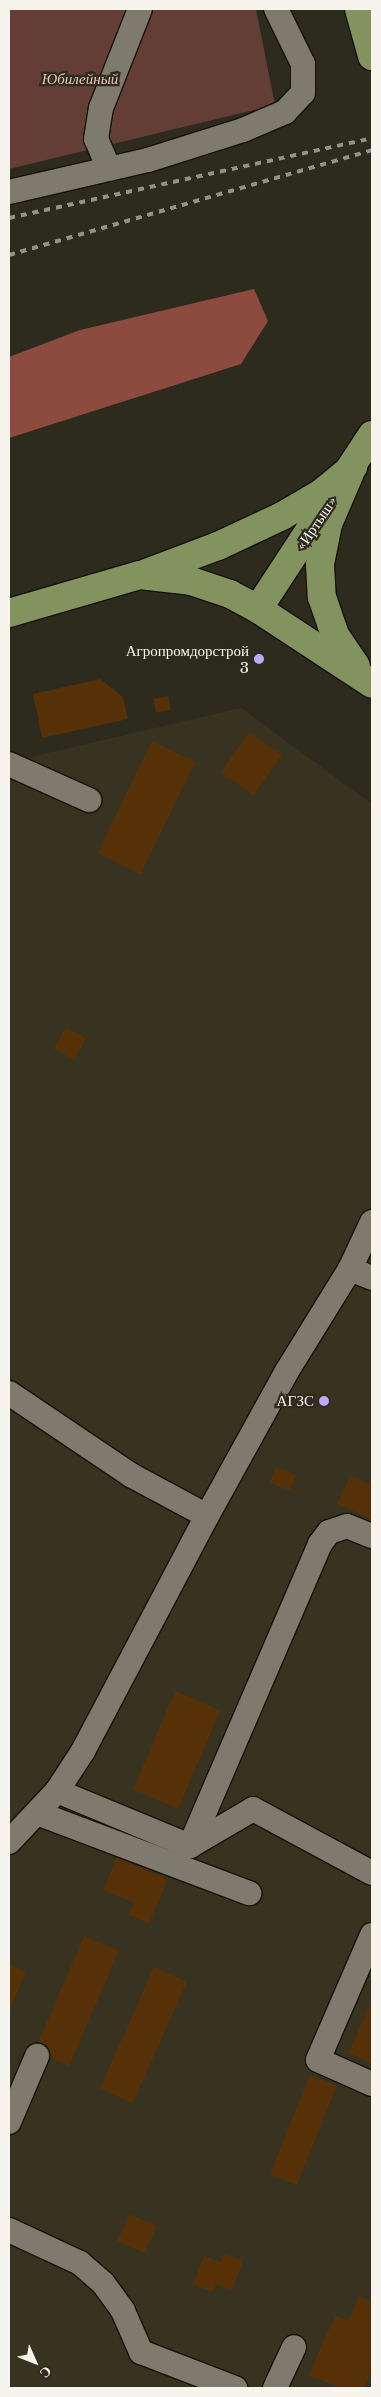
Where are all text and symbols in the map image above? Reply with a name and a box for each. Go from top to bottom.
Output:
park label: Юбилейный [42,70,118,88]
street label: «Иртыш» [291,493,341,553]
place label: Агропромдорстрой 3 [126,641,249,676]
marker: Агропромдорстрой 3 [253,653,265,665]
place label: АГЗС [277,1392,314,1410]
marker: АГЗС [318,1395,330,1407]
north arrow [10,2337,60,2387]
text: С [36,2363,56,2382]

